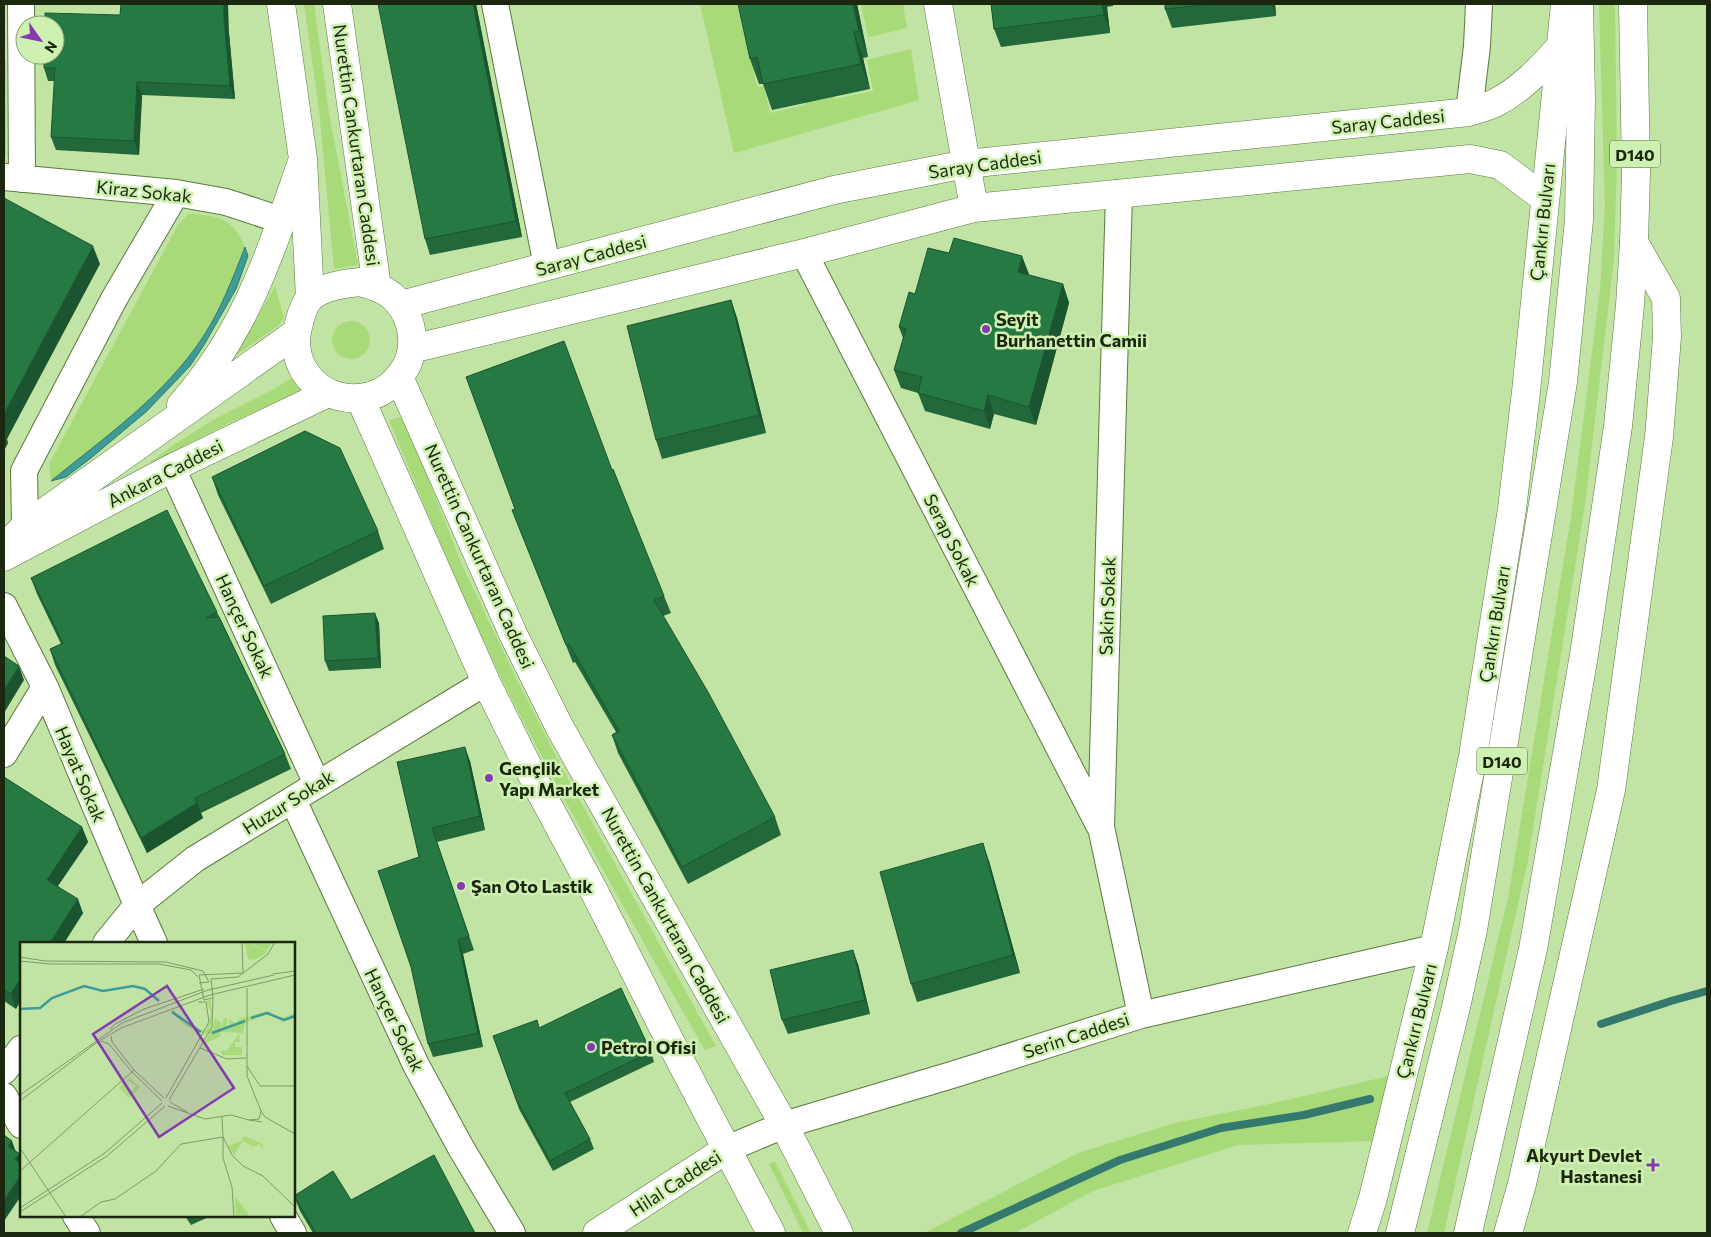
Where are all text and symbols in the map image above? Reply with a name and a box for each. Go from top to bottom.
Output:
north arrow [15,15,65,65]
street label: Nurettin Cankurtaran Caddesi [329,23,385,267]
text: N [41,38,61,56]
street label: Saray Caddesi [1330,104,1446,138]
road number: D140 [1610,140,1660,168]
street label: Saray Caddesi [927,145,1043,183]
street label: Çankırı Bulvarı [1525,162,1559,282]
street label: Kiraz Sokak [95,175,193,207]
street label: Saray Caddesi [533,230,649,280]
place label: Seyit Burhanettin Camii [996,308,1147,351]
marker: Seyit Burhanettin Camii [980,323,992,335]
street label: Ankara Caddesi [104,434,226,512]
street label: Nurettin Cankurtaran Caddesi [420,440,540,672]
street label: Serap Sokak [919,490,985,590]
street label: Sakin Sokak [1094,556,1120,656]
street label: Çankırı Bulvarı [1474,564,1514,684]
street label: Hançer Sokak [211,570,279,682]
street label: Hayat Sokak [51,723,111,826]
road number: D140 [1477,748,1527,774]
place label: Gençlik Yapı Market [499,757,599,800]
street label: Huzur Sokak [238,765,338,839]
marker: Gençlik Yapı Market [483,772,495,784]
street label: Nurettin Cankurtaran Caddesi [597,803,735,1027]
place label: Şan Oto Lastik [471,875,593,897]
marker: Şan Oto Lastik [455,880,467,892]
inset map [20,942,295,1217]
street label: Çankırı Bulvarı [1391,961,1441,1081]
street label: Hançer Sokak [360,965,430,1076]
street label: Serin Caddesi [1020,1007,1132,1063]
place label: Petrol Ofisi [601,1036,696,1058]
marker: Petrol Ofisi [585,1041,597,1053]
place label: Akyurt Devlet Hastanesi [1526,1144,1642,1187]
street label: Hilal Caddesi [625,1145,725,1221]
marker: Akyurt Devlet Hastanesi [1646,1158,1660,1172]

